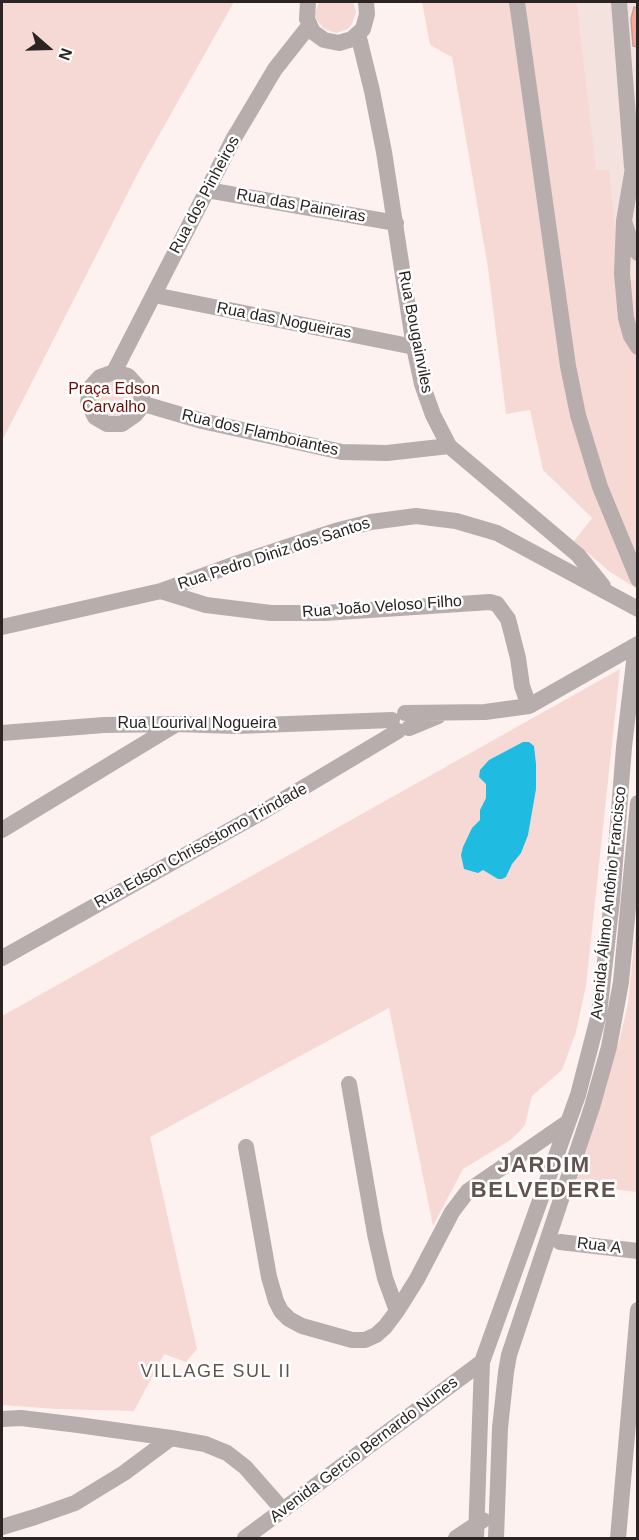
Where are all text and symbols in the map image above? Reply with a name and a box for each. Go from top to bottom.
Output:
north arrow [18,18,78,78]
text: N [55,46,75,63]
street label: Rua dos Pinheiros [166,133,244,257]
street label: Rua das Paineiras [235,185,367,227]
street label: Rua Bougainviles [394,269,436,395]
street label: Rua das Nogueiras [215,299,353,343]
park label: Praça Edson Carvalho [68,380,160,418]
street label: Rua dos Flamboiantes [180,406,340,460]
street label: Rua Pedro Diniz dos Santos [175,514,373,594]
street label: Rua João Veloso Filho [301,592,463,622]
street label: Rua Lourival Nogueira [117,714,277,734]
street label: Rua Edson Chrisostomo Trindade [91,779,311,913]
street label: Avenida Álimo Antônio Francisco [587,785,631,1021]
district label: JARDIM BELVEDERE [471,1153,617,1204]
street label: Rua A [576,1234,622,1258]
district label: VILLAGE SUL II [140,1361,292,1383]
street label: Avenida Gercio Bernardo Nunes [266,1373,462,1527]

